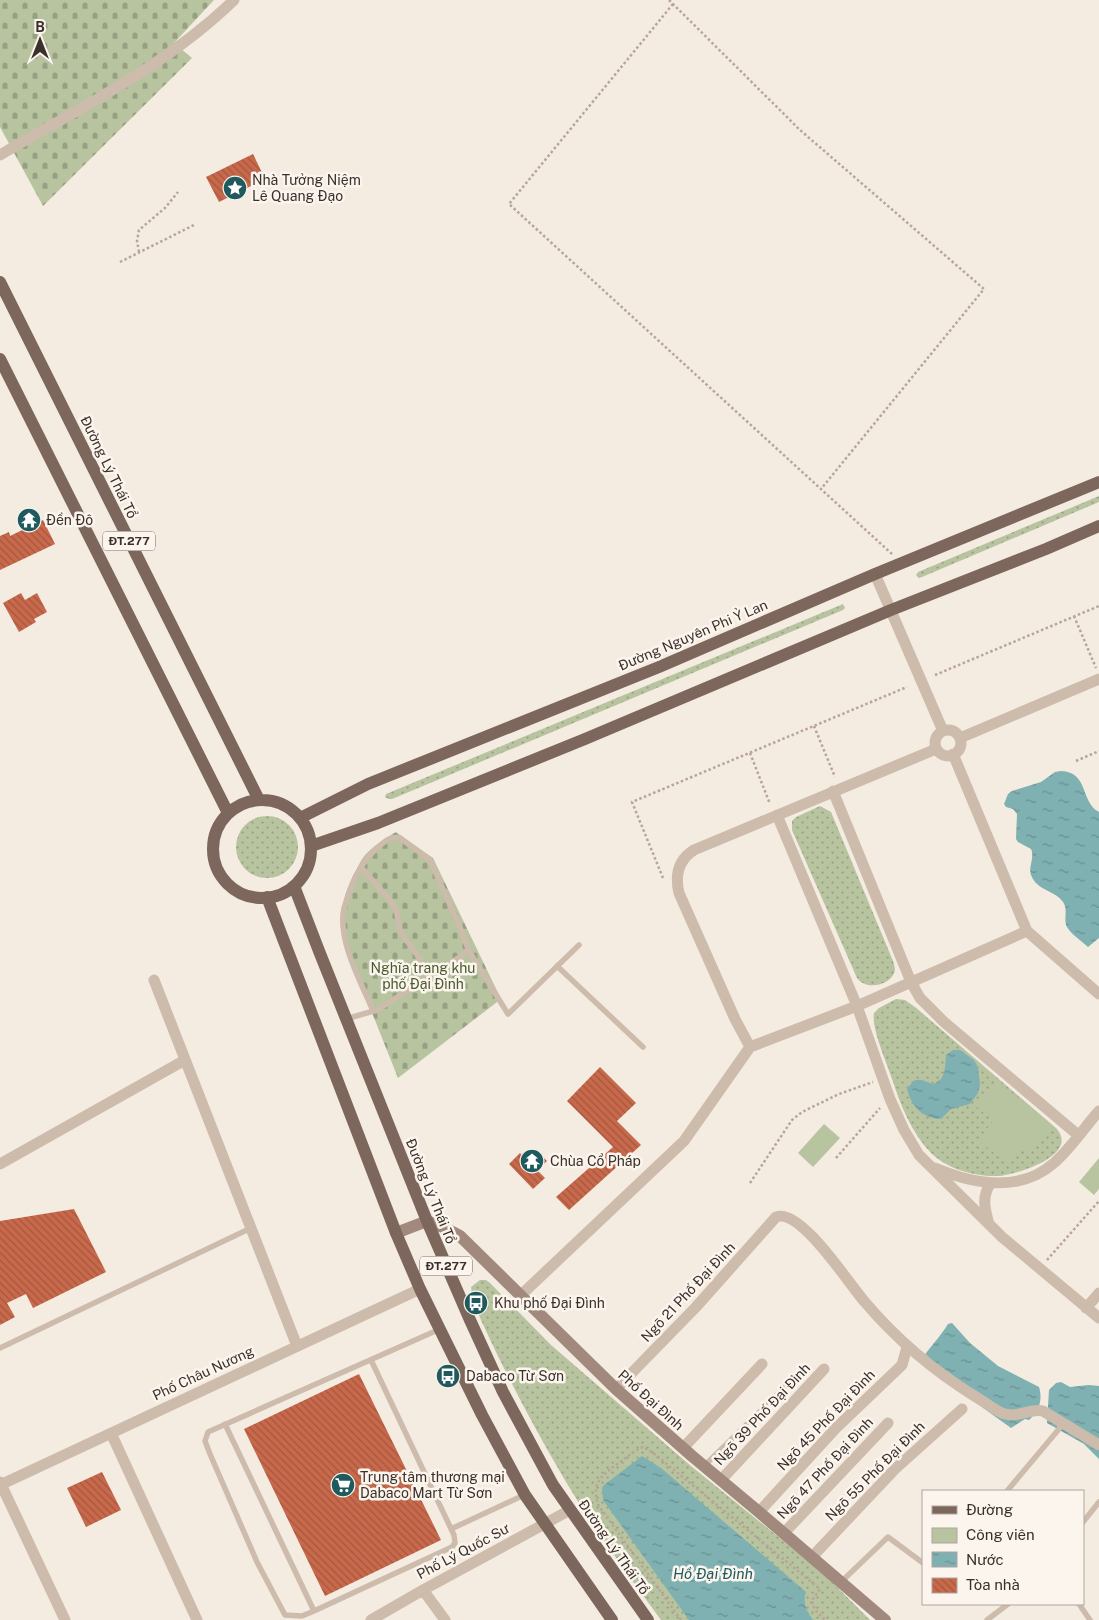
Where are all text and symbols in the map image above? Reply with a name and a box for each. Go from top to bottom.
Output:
north arrow [15,15,65,65]
text: B [35,19,45,35]
place label: Nhà Tưởng Niệm Lê Quang Đạo [252,172,361,204]
place icon: Nhà Tưởng Niệm Lê Quang Đạo [222,175,248,201]
street label: Đường Lý Thái Tổ [77,413,141,521]
temple icon: Đền Đô [16,507,42,533]
place label: Đền Đô [46,512,93,528]
road number: ĐT.277 [103,532,155,550]
street label: Đường Nguyên Phi Ỷ Lan [615,594,770,674]
park label: Nghĩa trang khu phố Đại Đình [371,960,475,992]
street label: Đường Lý Thái Tổ [403,1136,459,1246]
temple icon: Chùa Cổ Pháp [519,1148,545,1174]
place label: Chùa Cổ Pháp [550,1153,641,1169]
street label: Ngõ 21 Phố Đại Đình [638,1239,738,1345]
road number: ĐT.277 [420,1256,472,1276]
bus stop icon: Khu phố Đại Đình [463,1290,489,1316]
place label: Khu phố Đại Đình [494,1295,605,1311]
street label: Phố Châu Nương [150,1342,256,1403]
street label: Ngõ 39 Phố Đại Đình [711,1360,813,1468]
bus stop icon: Dabaco Từ Sơn [435,1363,461,1389]
street label: Ngõ 45 Phố Đại Đình [774,1366,878,1474]
street label: Phố Đại Đình [615,1367,687,1433]
place label: Dabaco Từ Sơn [466,1368,564,1384]
street label: Ngõ 47 Phố Đại Đình [774,1414,876,1522]
street label: Ngõ 55 Phố Đại Đình [822,1418,928,1524]
place label: Trung tâm thương mại Dabaco Mart Từ Sơn [360,1469,505,1501]
supermarket icon: Trung tâm thương mại Dabaco Mart Từ Sơn [330,1472,356,1498]
legend [922,1490,1084,1605]
street label: Đường Lý Thái Tổ [575,1497,653,1598]
text: Đường [966,1501,1013,1518]
street label: Phố Lý Quốc Sư [414,1519,513,1582]
text: Công viên [966,1526,1035,1543]
text: Nước [966,1551,1004,1568]
water label: Hồ Đại Đình [673,1565,753,1582]
text: Tòa nhà [966,1576,1020,1593]

